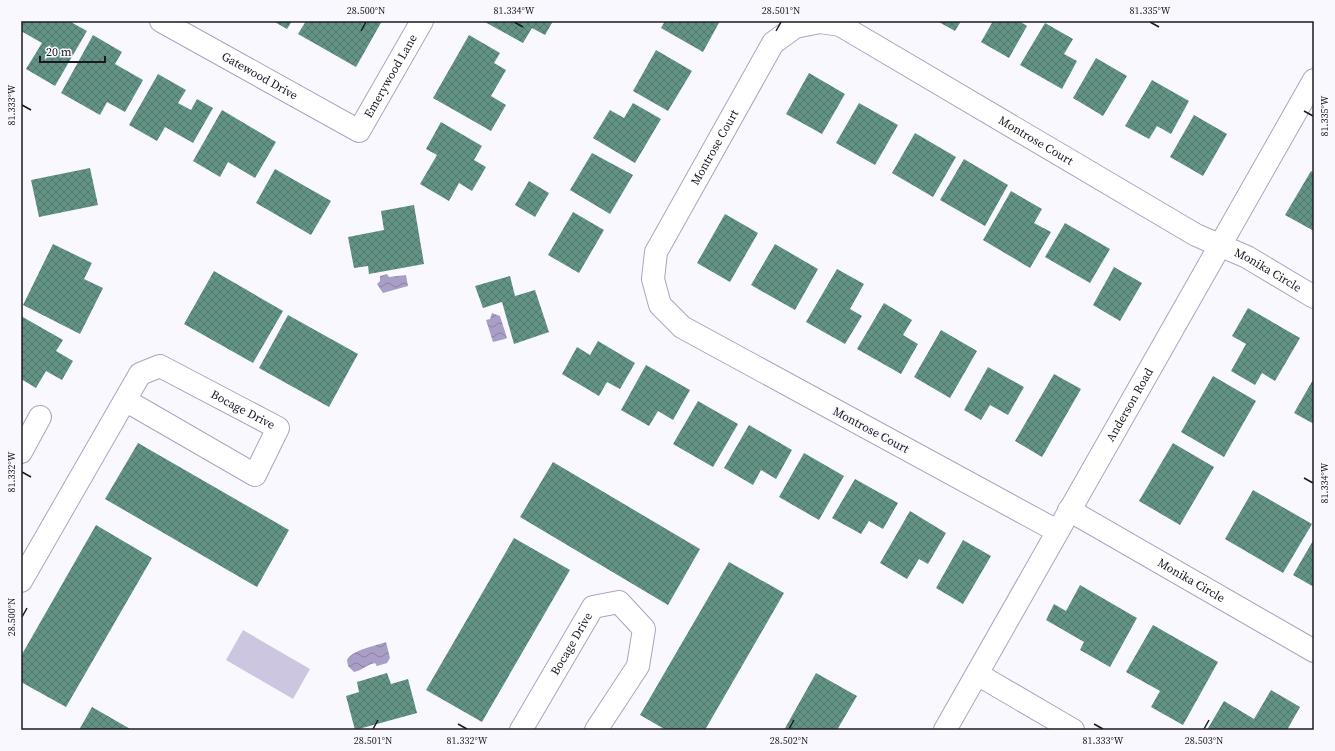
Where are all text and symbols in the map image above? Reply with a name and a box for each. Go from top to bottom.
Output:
text: 28.500°N [347,4,385,17]
text: 81.334°W [494,4,535,17]
text: 28.501°N [762,4,800,17]
text: 81.335°W [1130,4,1171,17]
street label: Emerywood Lane [360,31,421,121]
scale bar [40,38,105,64]
text: 20 m [46,44,72,60]
street label: Gatewood Drive [219,48,301,103]
text: 81.333°W [5,84,18,125]
text: 81.335°W [1318,95,1331,136]
street label: Montrose Court [687,107,742,188]
street label: Montrose Court [996,112,1076,169]
street label: Monika Circle [1232,245,1304,296]
street label: Anderson Road [1102,365,1157,444]
street label: Bocage Drive [208,386,278,433]
street label: Montrose Court [830,403,912,457]
text: 81.332°W [5,451,18,492]
text: 81.334°W [1318,462,1331,503]
street label: Monika Circle [1155,555,1228,606]
text: 28.500°N [5,598,18,636]
street label: Bocage Drive [547,609,596,678]
text: 28.501°N [354,734,392,747]
text: 81.332°W [447,734,488,747]
text: 28.502°N [770,734,808,747]
text: 81.333°W [1083,734,1124,747]
text: 28.503°N [1185,734,1223,747]

